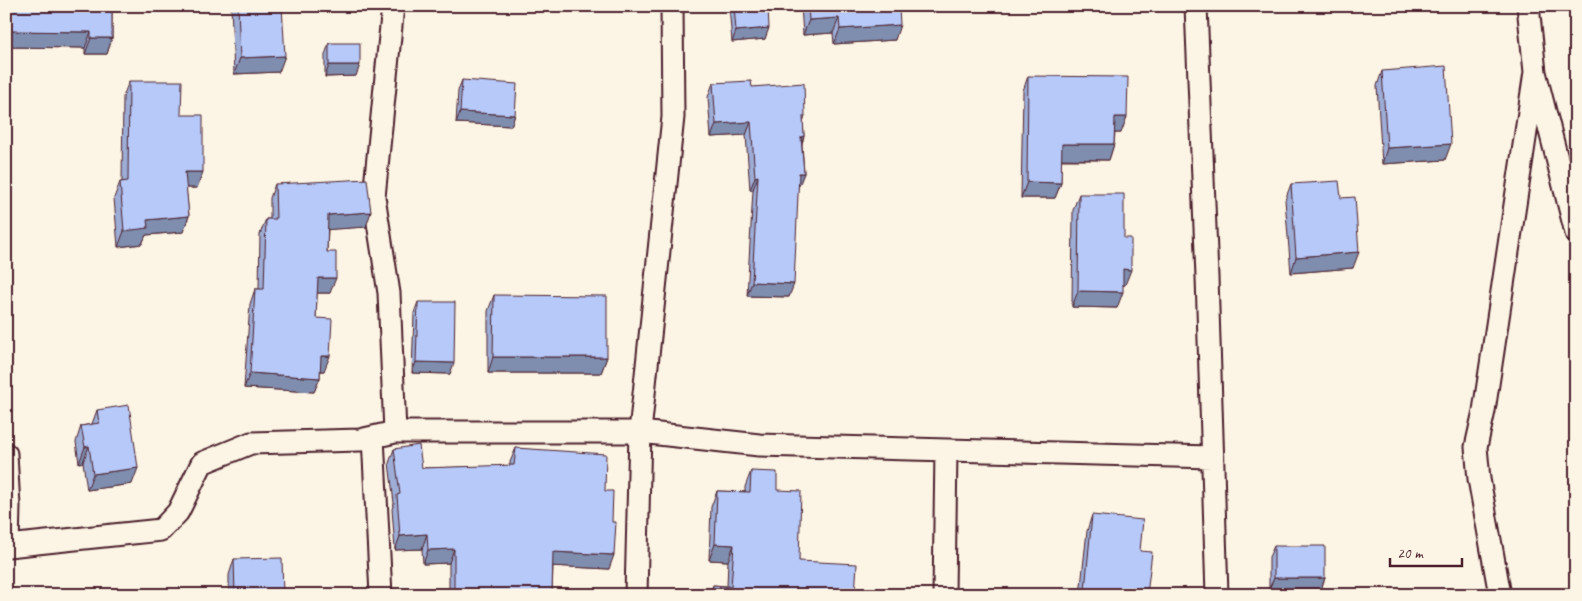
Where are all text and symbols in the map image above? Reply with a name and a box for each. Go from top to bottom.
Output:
scale bar [1390,536,1462,568]
text: 20 m [1397,544,1424,563]

